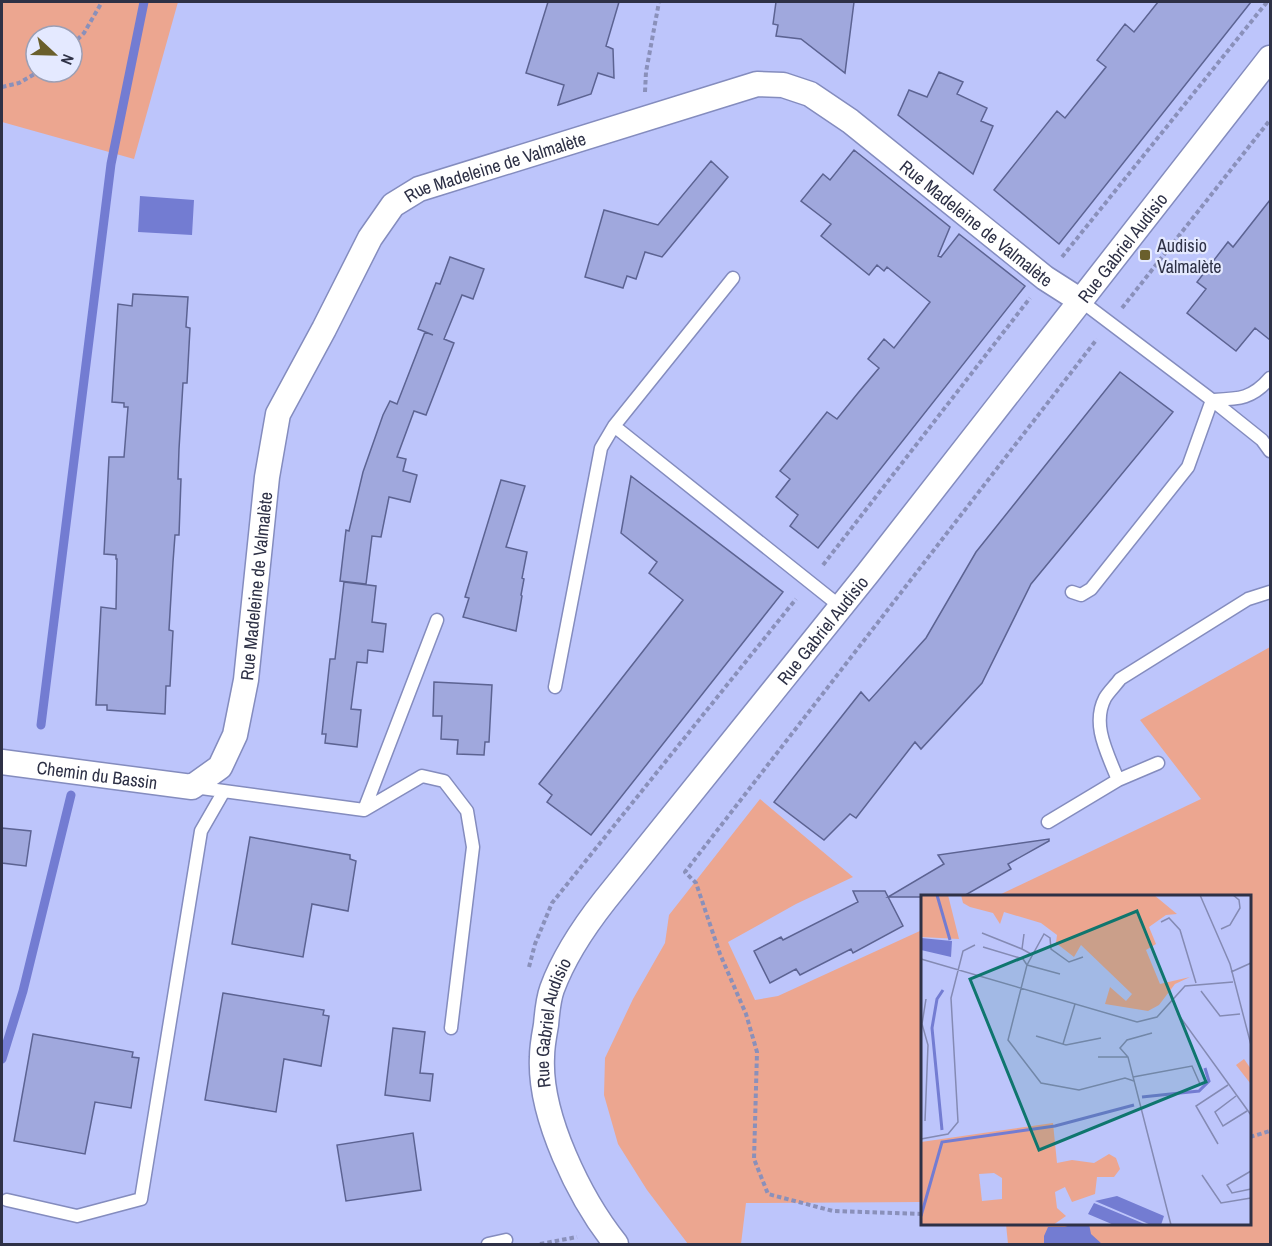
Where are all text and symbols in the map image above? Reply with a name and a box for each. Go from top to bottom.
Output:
north arrow [24,24,84,84]
text: N [56,51,80,68]
street label: Rue Madeleine de Valmalète [399,125,589,208]
street label: Rue Madeleine de Valmalète [895,154,1057,292]
street label: Rue Gabriel Audisio [1071,187,1173,308]
place label: Audisio Valmalète [1156,233,1222,279]
marker: Audisio Valmalète [1138,248,1152,262]
street label: Rue Madeleine de Valmalète [234,490,278,682]
street label: Rue Gabriel Audisio [771,570,874,690]
street label: Chemin du Bassin [35,754,159,795]
inset map [921,895,1251,1225]
street label: Rue Gabriel Audisio [529,953,577,1090]

